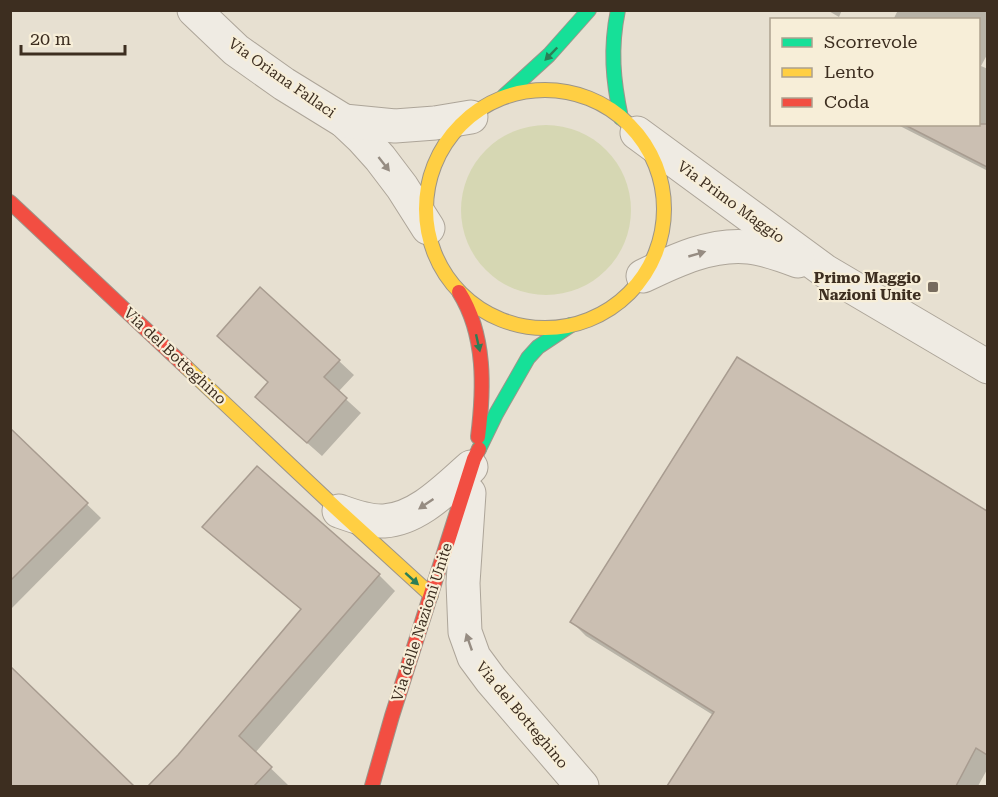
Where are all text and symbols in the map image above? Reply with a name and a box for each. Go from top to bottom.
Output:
scale bar [21,18,124,56]
legend [770,18,980,126]
text: 20 m [30,28,71,49]
text: Scorrevole [824,31,918,52]
street label: Via Oriana Fallaci [225,34,339,122]
one-way arrow [544,47,558,61]
text: Lento [824,61,874,82]
text: Coda [824,91,870,112]
one-way arrow [378,156,390,171]
street label: Via Primo Maggio [674,157,788,247]
one-way arrow [688,249,706,258]
place label: Primo Maggio Nazioni Unite [814,269,921,304]
marker: Primo Maggio Nazioni Unite [926,280,940,294]
street label: Via del Botteghino [120,304,230,408]
one-way arrow [473,334,483,353]
one-way arrow [418,499,434,510]
street label: Via delle Nazioni Unite [388,541,456,703]
one-way arrow [405,572,420,586]
one-way arrow [463,633,473,651]
street label: Via del Botteghino [472,658,572,772]

